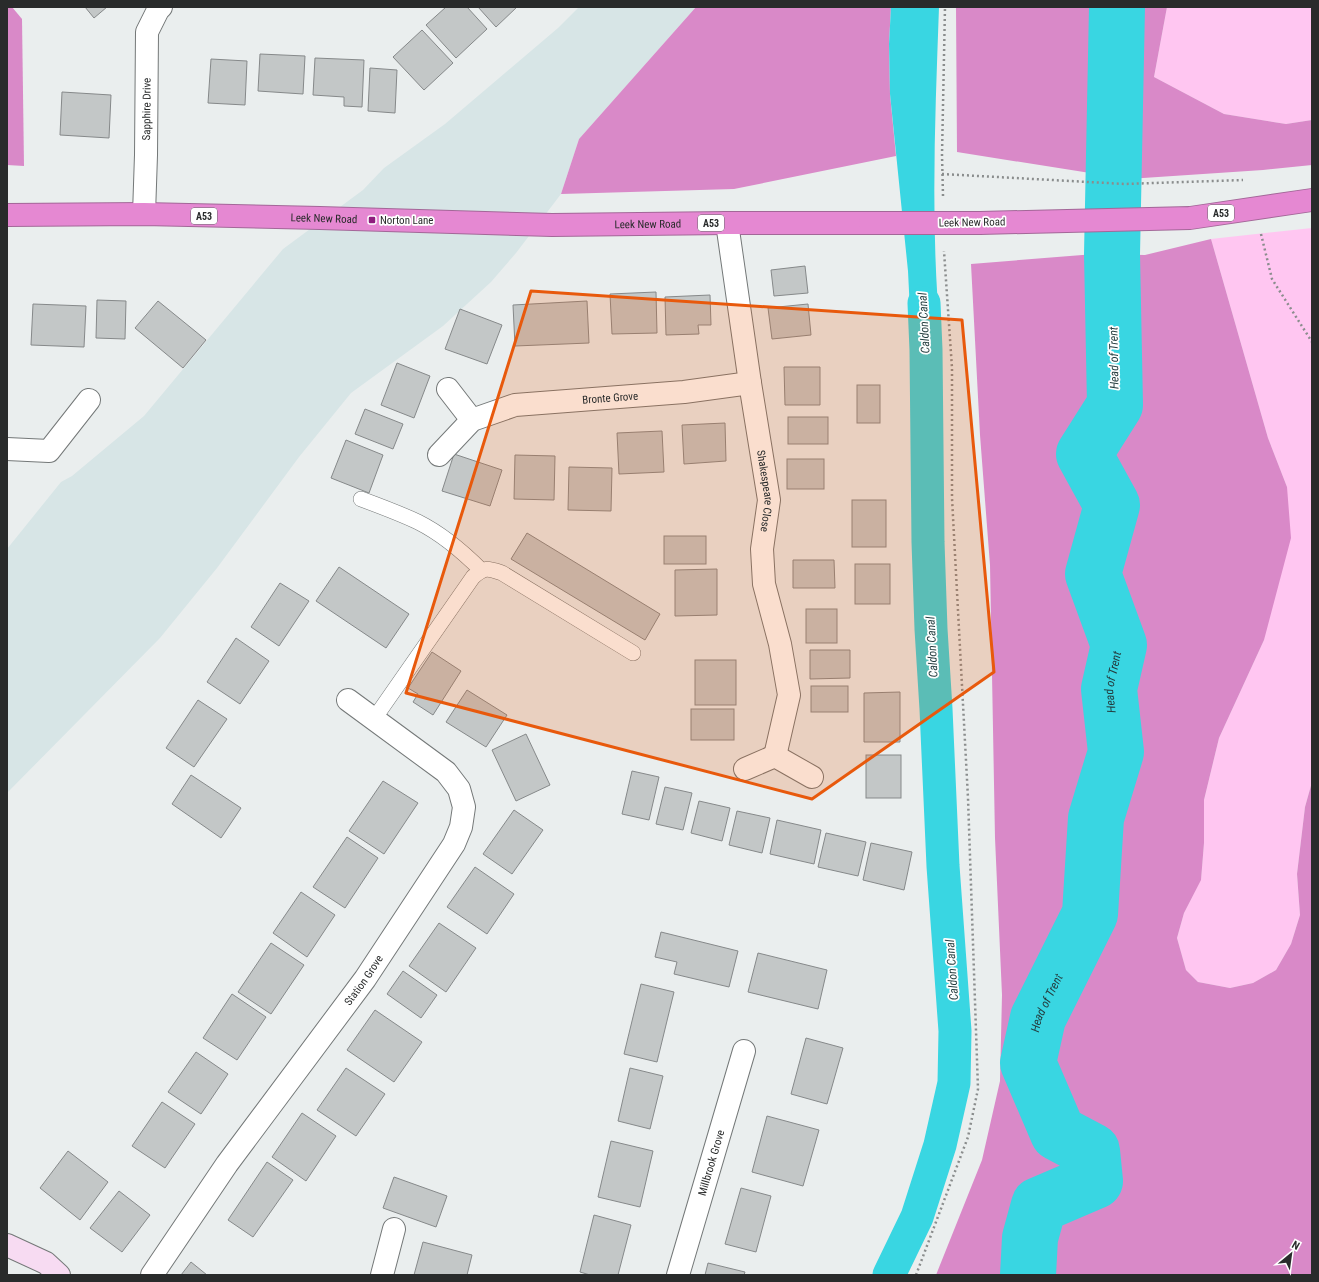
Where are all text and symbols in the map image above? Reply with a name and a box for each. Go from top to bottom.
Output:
street label: Sapphire Drive [140,78,154,140]
road number: A53 [1208,205,1234,221]
road number: A53 [191,208,217,224]
street label: Leek New Road [290,211,358,226]
place label: Norton Lane [380,214,433,227]
marker: Norton Lane [367,215,377,225]
road number: A53 [698,215,724,231]
street label: Leek New Road [939,215,1005,230]
street label: Leek New Road [614,218,681,231]
water label: Caldon Canal [915,292,933,354]
water label: Head of Trent [1106,326,1122,389]
street label: Bronte Grove [582,390,639,407]
street label: Shakespeare Close [754,449,775,533]
water label: Caldon Canal [923,616,941,678]
water label: Head of Trent [1102,650,1124,714]
water label: Caldon Canal [943,939,961,1001]
street label: Station Grove [342,953,386,1008]
water label: Head of Trent [1028,971,1066,1033]
street label: Millbrook Grove [696,1128,727,1197]
north arrow [1271,1234,1311,1274]
text: N [1290,1238,1302,1253]

